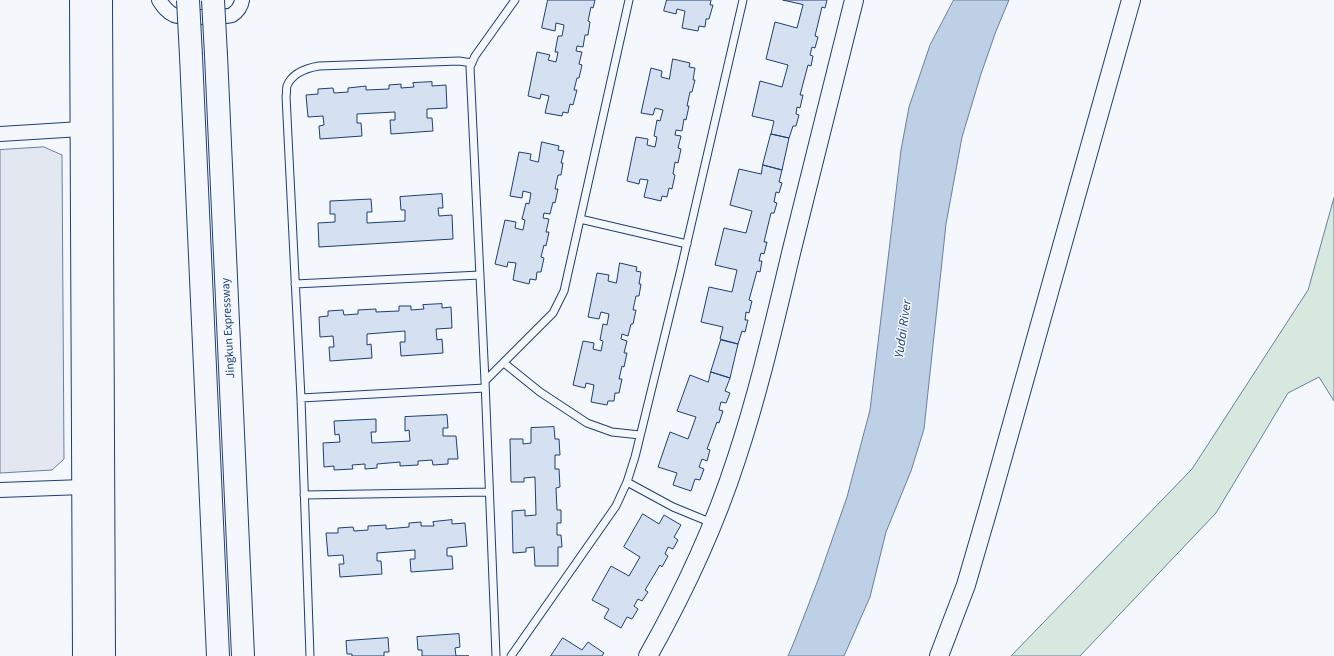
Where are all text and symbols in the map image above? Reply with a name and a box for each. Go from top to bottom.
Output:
street label: Jingkun Expressway [219,277,239,379]
water label: Yudai River [892,299,916,359]

